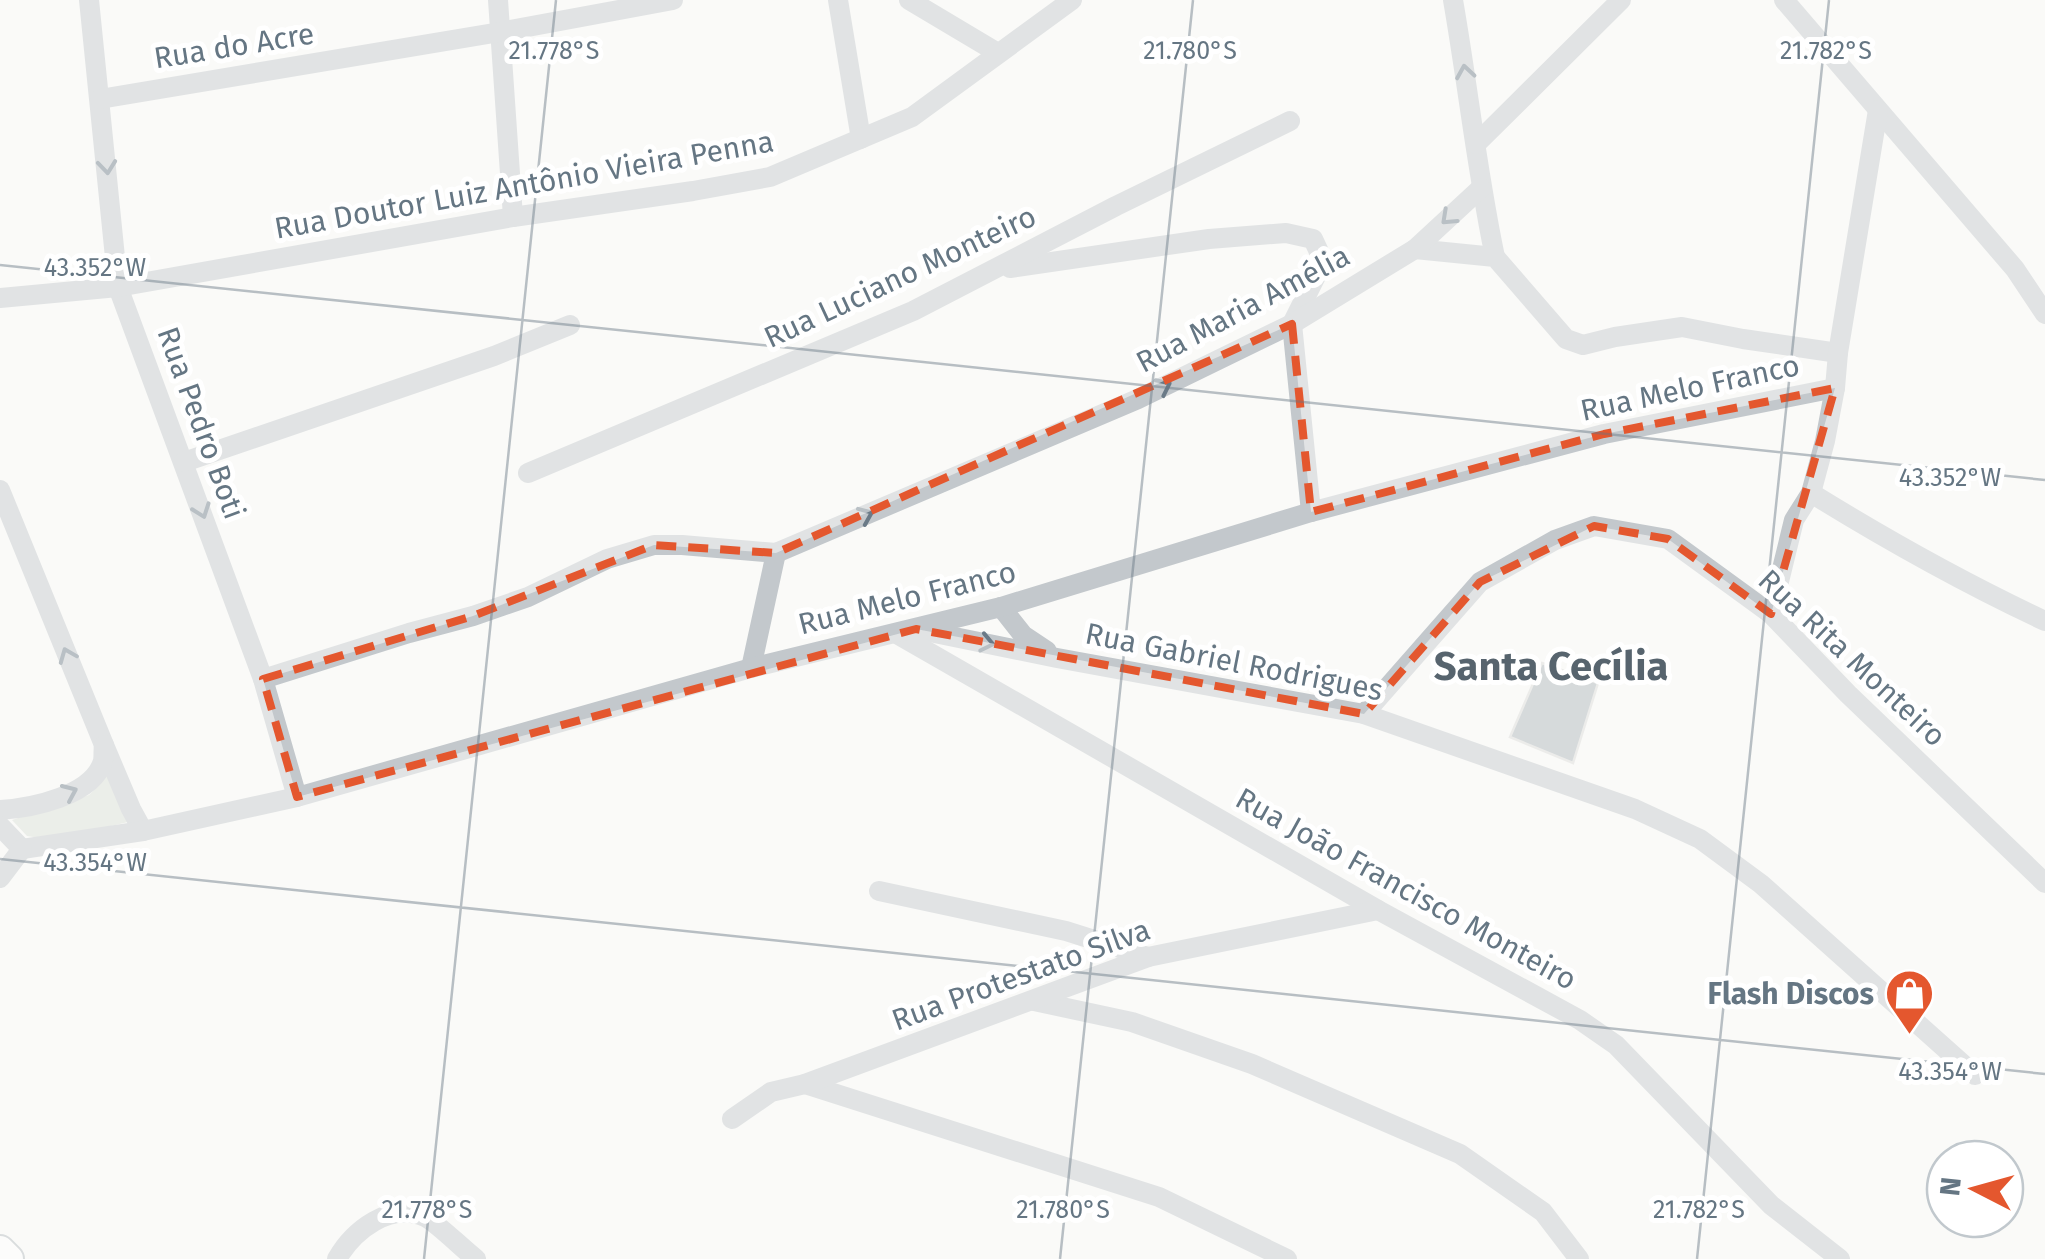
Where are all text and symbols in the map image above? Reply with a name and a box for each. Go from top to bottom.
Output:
street label: Rua do Acre [151,16,317,76]
text: 21.778°S [509,36,599,66]
text: 21.780°S [1143,36,1237,66]
text: 21.782°S [1780,36,1872,66]
one-way arrow [1455,64,1476,80]
street label: Rua Doutor Luiz Antônio Vieira Penna [272,123,776,247]
one-way arrow [95,159,117,175]
street label: Rua Luciano Monteiro [758,198,1042,356]
one-way arrow [1441,206,1460,224]
street label: Rua Maria Amélia [1130,238,1356,380]
text: 43.352°W [44,253,147,283]
street label: Rua Pedro Boti [150,322,252,524]
street label: Rua Melo Franco [1577,347,1803,429]
one-way arrow [1154,379,1172,398]
text: 43.352°W [1899,463,2002,493]
one-way arrow [190,501,211,518]
one-way arrow [856,507,874,527]
street label: Rua Melo Franco [794,554,1020,642]
street label: Rua Rita Monteiro [1751,562,1953,754]
street label: Rua Gabriel Rodrigues [1082,615,1386,709]
one-way arrow [978,632,995,653]
district label: Santa Cecília [1434,643,1668,691]
one-way arrow [58,647,78,665]
street label: Rua João Francisco Monteiro [1229,780,1583,998]
one-way arrow [60,784,78,804]
text: 43.354°W [43,848,147,878]
street label: Rua Protestato Silva [887,912,1155,1038]
shop icon: Flash Discos [1883,968,1935,1036]
place label: Flash Discos [1708,976,1874,1012]
text: 43.354°W [1898,1057,2002,1087]
north arrow [1925,1139,2025,1239]
text: N [1933,1175,1968,1197]
text: 21.778°S [382,1195,472,1225]
text: 21.780°S [1016,1195,1110,1225]
text: 21.782°S [1653,1195,1745,1225]

